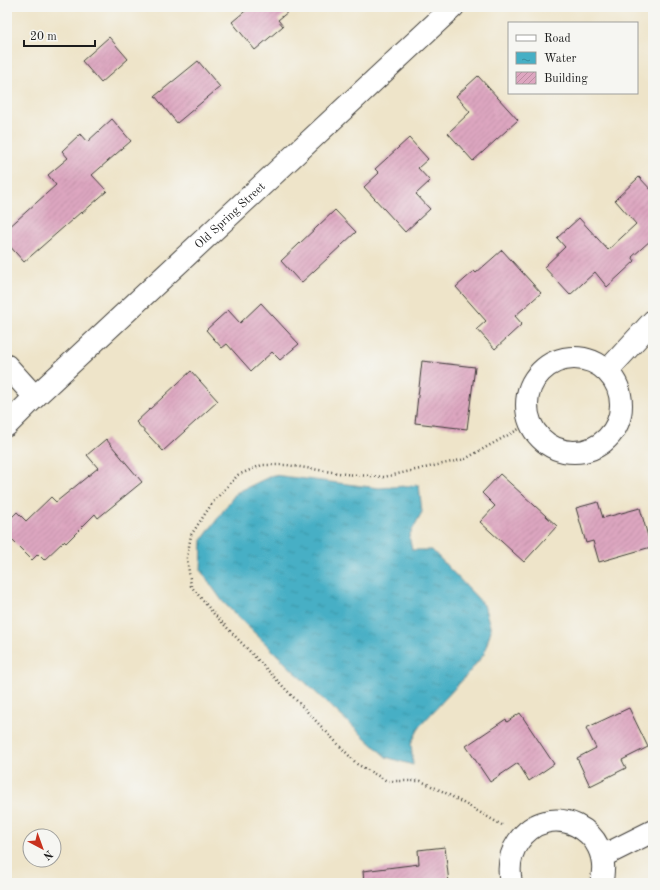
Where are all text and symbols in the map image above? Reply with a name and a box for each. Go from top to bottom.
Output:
scale bar [24,22,95,48]
legend [508,22,638,94]
text: 20 m [30,31,57,43]
text: Road [544,33,571,45]
text: Water [544,53,577,65]
text: Building [544,73,588,85]
street label: Old Spring Street [193,180,268,252]
north arrow [22,828,62,868]
text: N [40,848,54,862]

